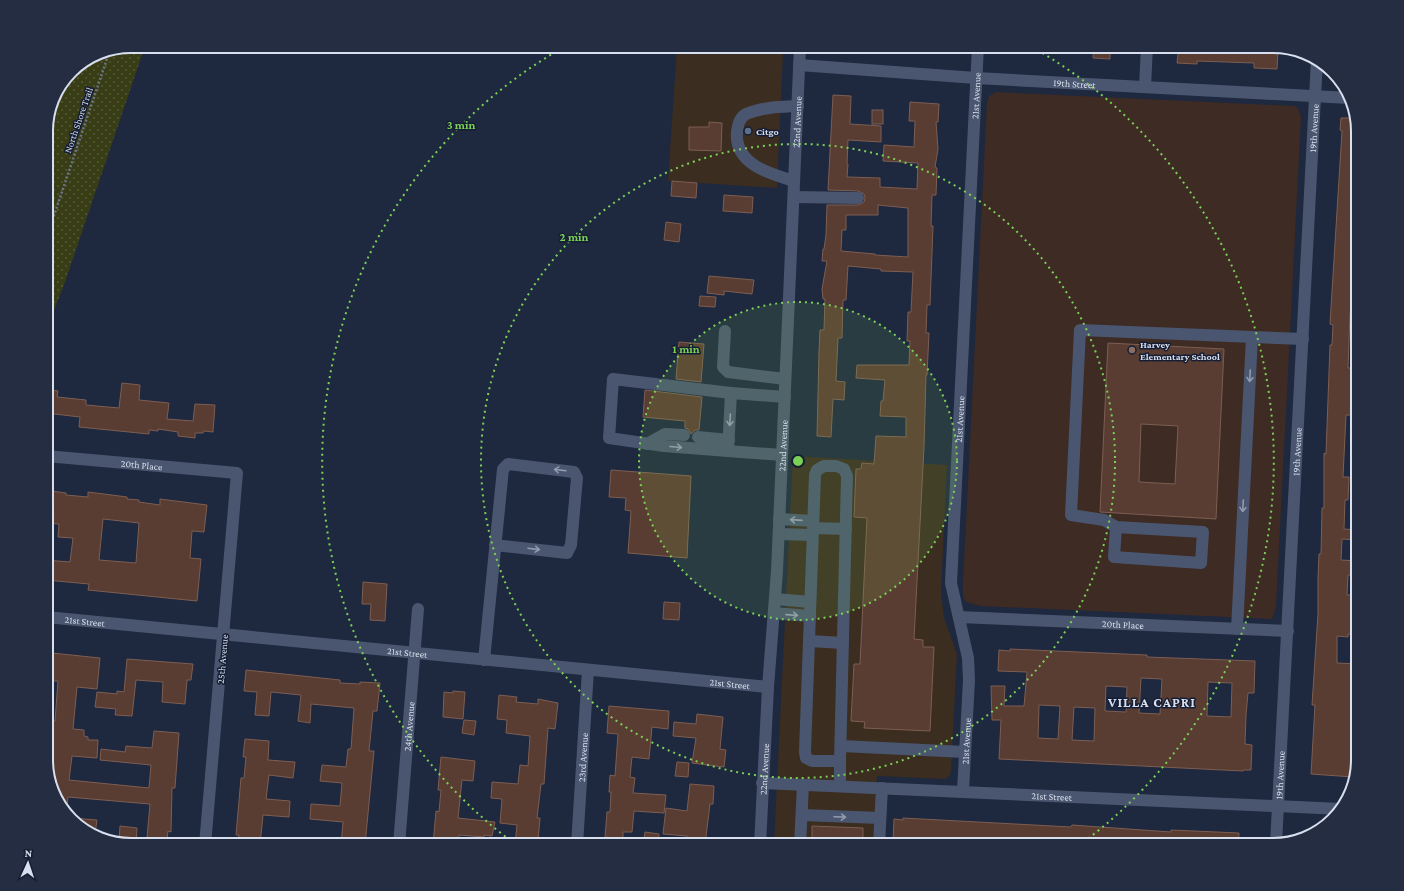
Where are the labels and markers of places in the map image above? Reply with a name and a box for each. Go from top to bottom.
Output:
marker: Citgo [743,126,753,136]
place label: Citgo [756,126,779,137]
place label: Harvey Elementary School [1140,339,1220,362]
marker: Harvey Elementary School [1127,345,1137,355]
centre of rings [791,454,805,468]

